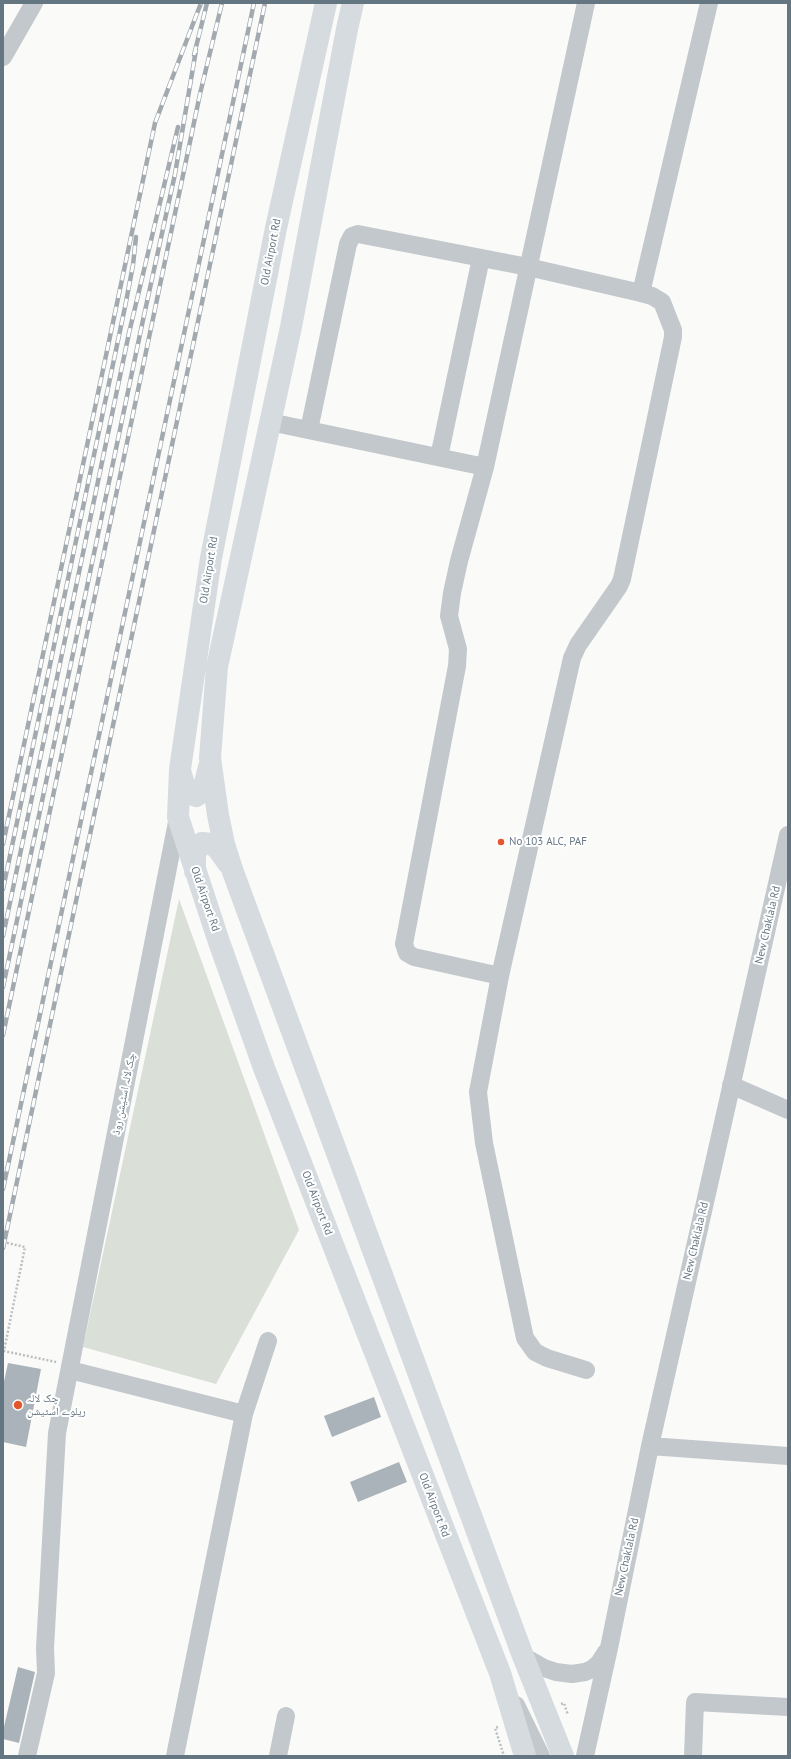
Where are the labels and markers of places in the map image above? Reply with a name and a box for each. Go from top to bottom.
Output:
place label: No 103 ALC, PAF [509,835,587,849]
marker: No 103 ALC, PAF [496,837,506,847]
place label: چک لالہ ریلوے اسٹیشن [27,1392,86,1418]
marker: چک لالہ ریلوے اسٹیشن [12,1399,24,1411]

